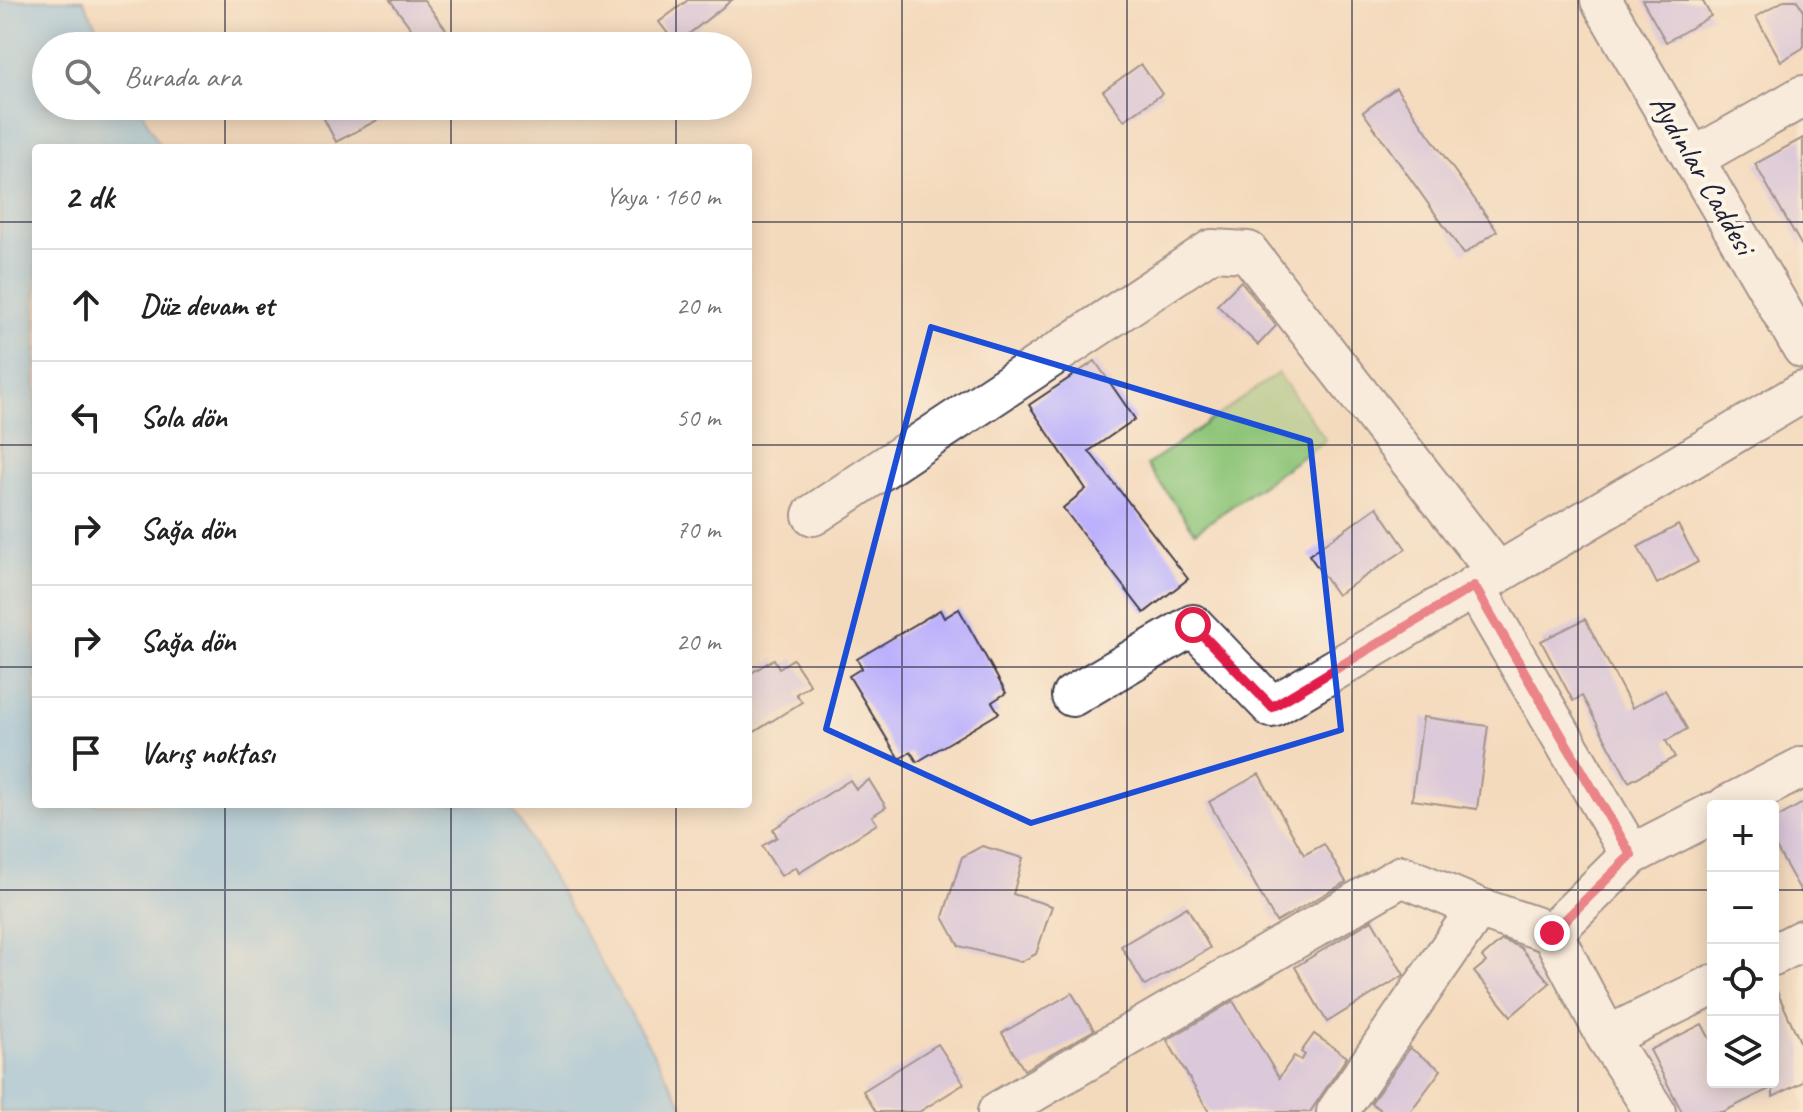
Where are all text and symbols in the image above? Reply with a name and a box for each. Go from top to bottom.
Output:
search box [32,32,752,120]
icon: search [60,54,104,98]
text: Burada ara [124,57,241,95]
street label: Aydınlar Caddesi [1641,86,1767,265]
text: 2 dk [64,175,114,218]
text: Yaya · 160 m [605,180,720,213]
icon: ahead [64,283,108,327]
text: Düz devam et [140,286,274,324]
text: 20 m [676,289,720,322]
icon: left [64,395,108,439]
text: Sola dön [140,398,227,436]
text: 50 m [676,401,720,434]
icon: right [64,507,108,551]
text: Sağa dön [140,510,236,548]
text: 70 m [676,513,720,546]
route start [1175,607,1211,643]
icon: right [64,619,108,663]
text: Sağa dön [140,622,236,660]
text: 20 m [676,625,720,658]
icon: arrive [64,731,108,775]
text: Varış noktası [140,734,275,772]
map controls [1707,800,1779,1088]
button: + [1707,800,1779,872]
button: − [1707,872,1779,944]
route end [1534,915,1570,951]
button: locate [1707,944,1779,1016]
button: layers [1707,1016,1779,1088]

